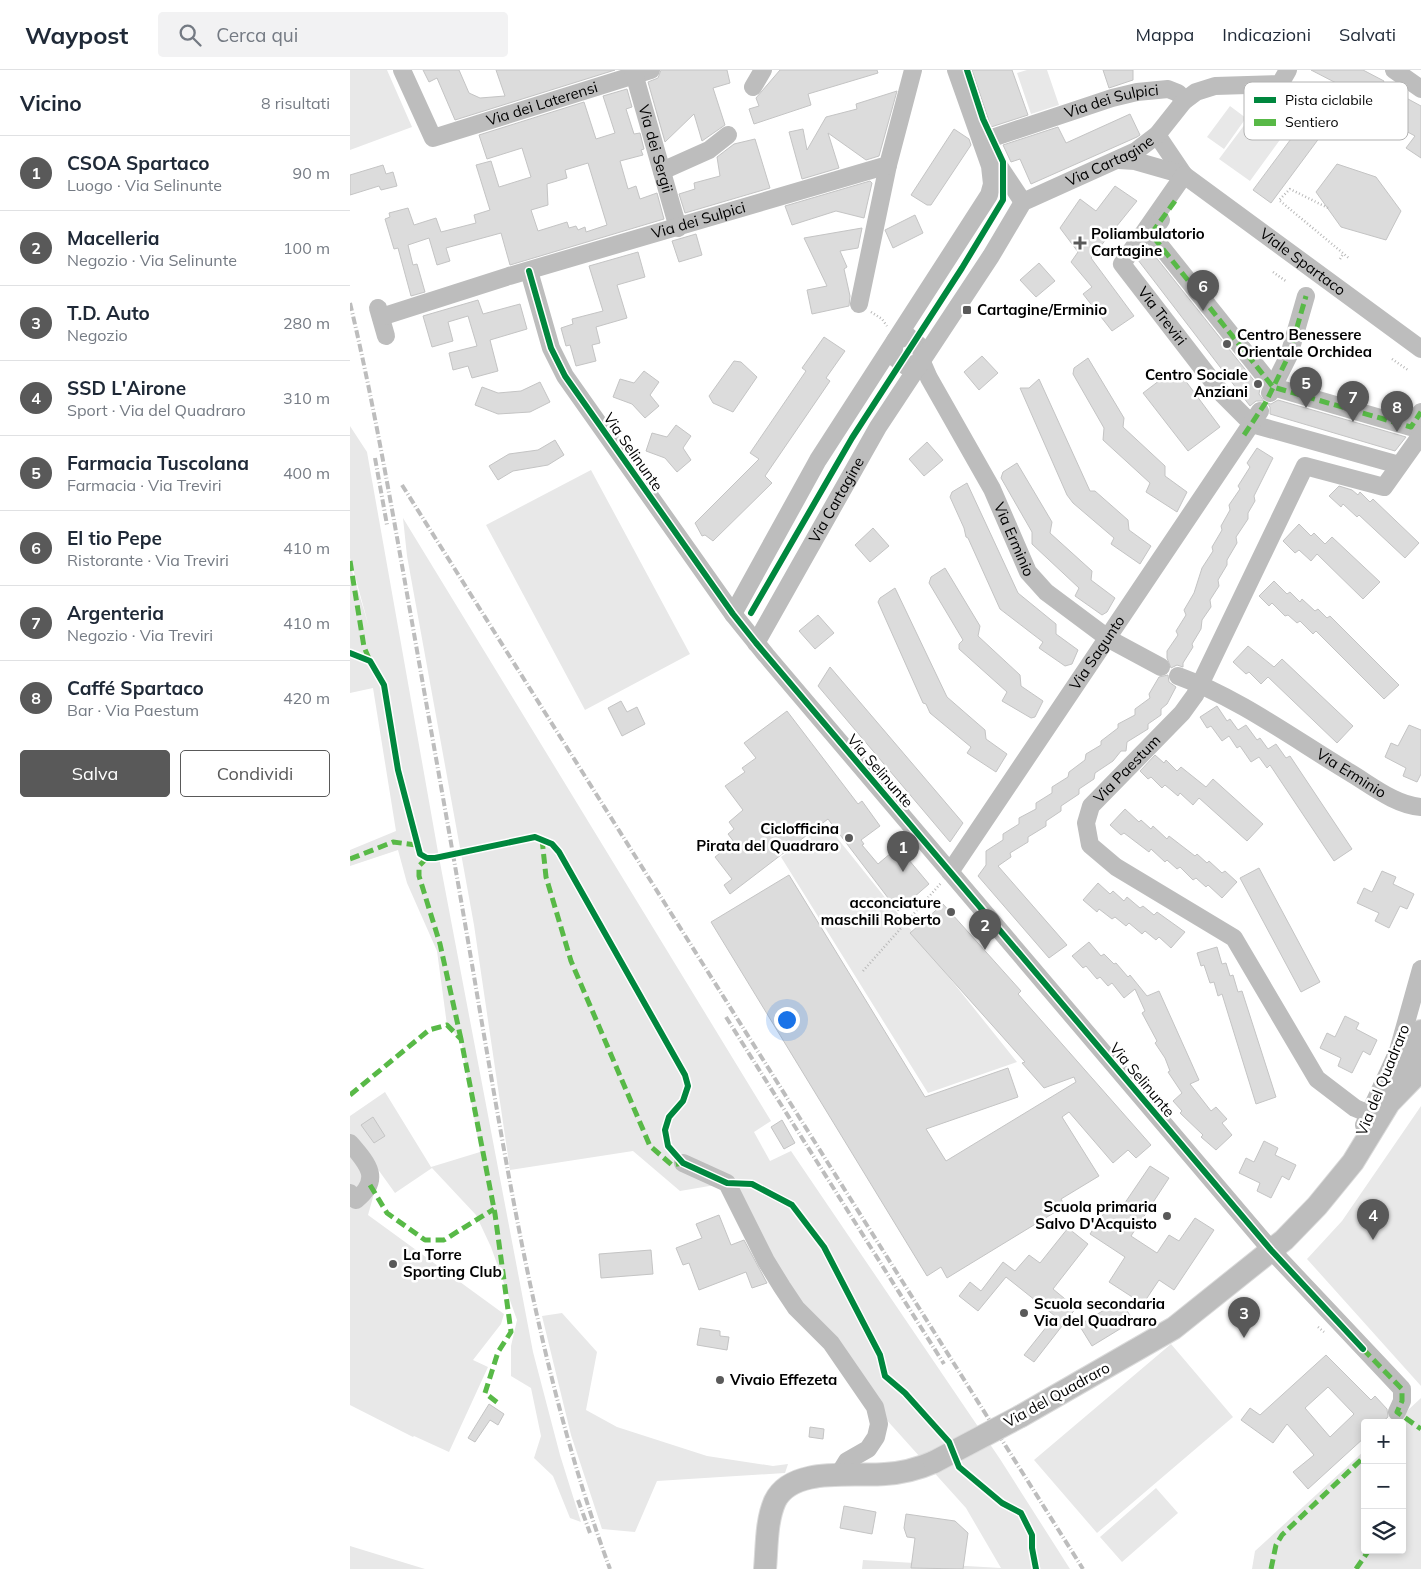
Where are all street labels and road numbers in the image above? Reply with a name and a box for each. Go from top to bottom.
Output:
street label: Via dei Laterensi [484,77,600,130]
street label: Via dei Sulpici [1062,80,1160,122]
street label: Via dei Sergii [634,102,678,195]
street label: Via Cartagine [1063,131,1157,190]
street label: Via dei Sulpici [649,197,748,243]
street label: Viale Spartaco [1256,224,1350,299]
street label: Via Treviri [1134,282,1191,349]
street label: Via Selinunte [599,409,667,495]
street label: Via Cartagine [804,454,868,546]
street label: Via Erminio [990,499,1039,579]
street label: Via Sagunto [1065,612,1129,693]
street label: Via Selinunte [843,730,917,811]
street label: Via Paestum [1089,731,1164,807]
street label: Via Erminio [1313,744,1390,802]
street label: Via del Quadraro [1352,1021,1413,1138]
street label: Via Selinunte [1106,1039,1179,1121]
street label: Via del Quadraro [1000,1358,1113,1432]

